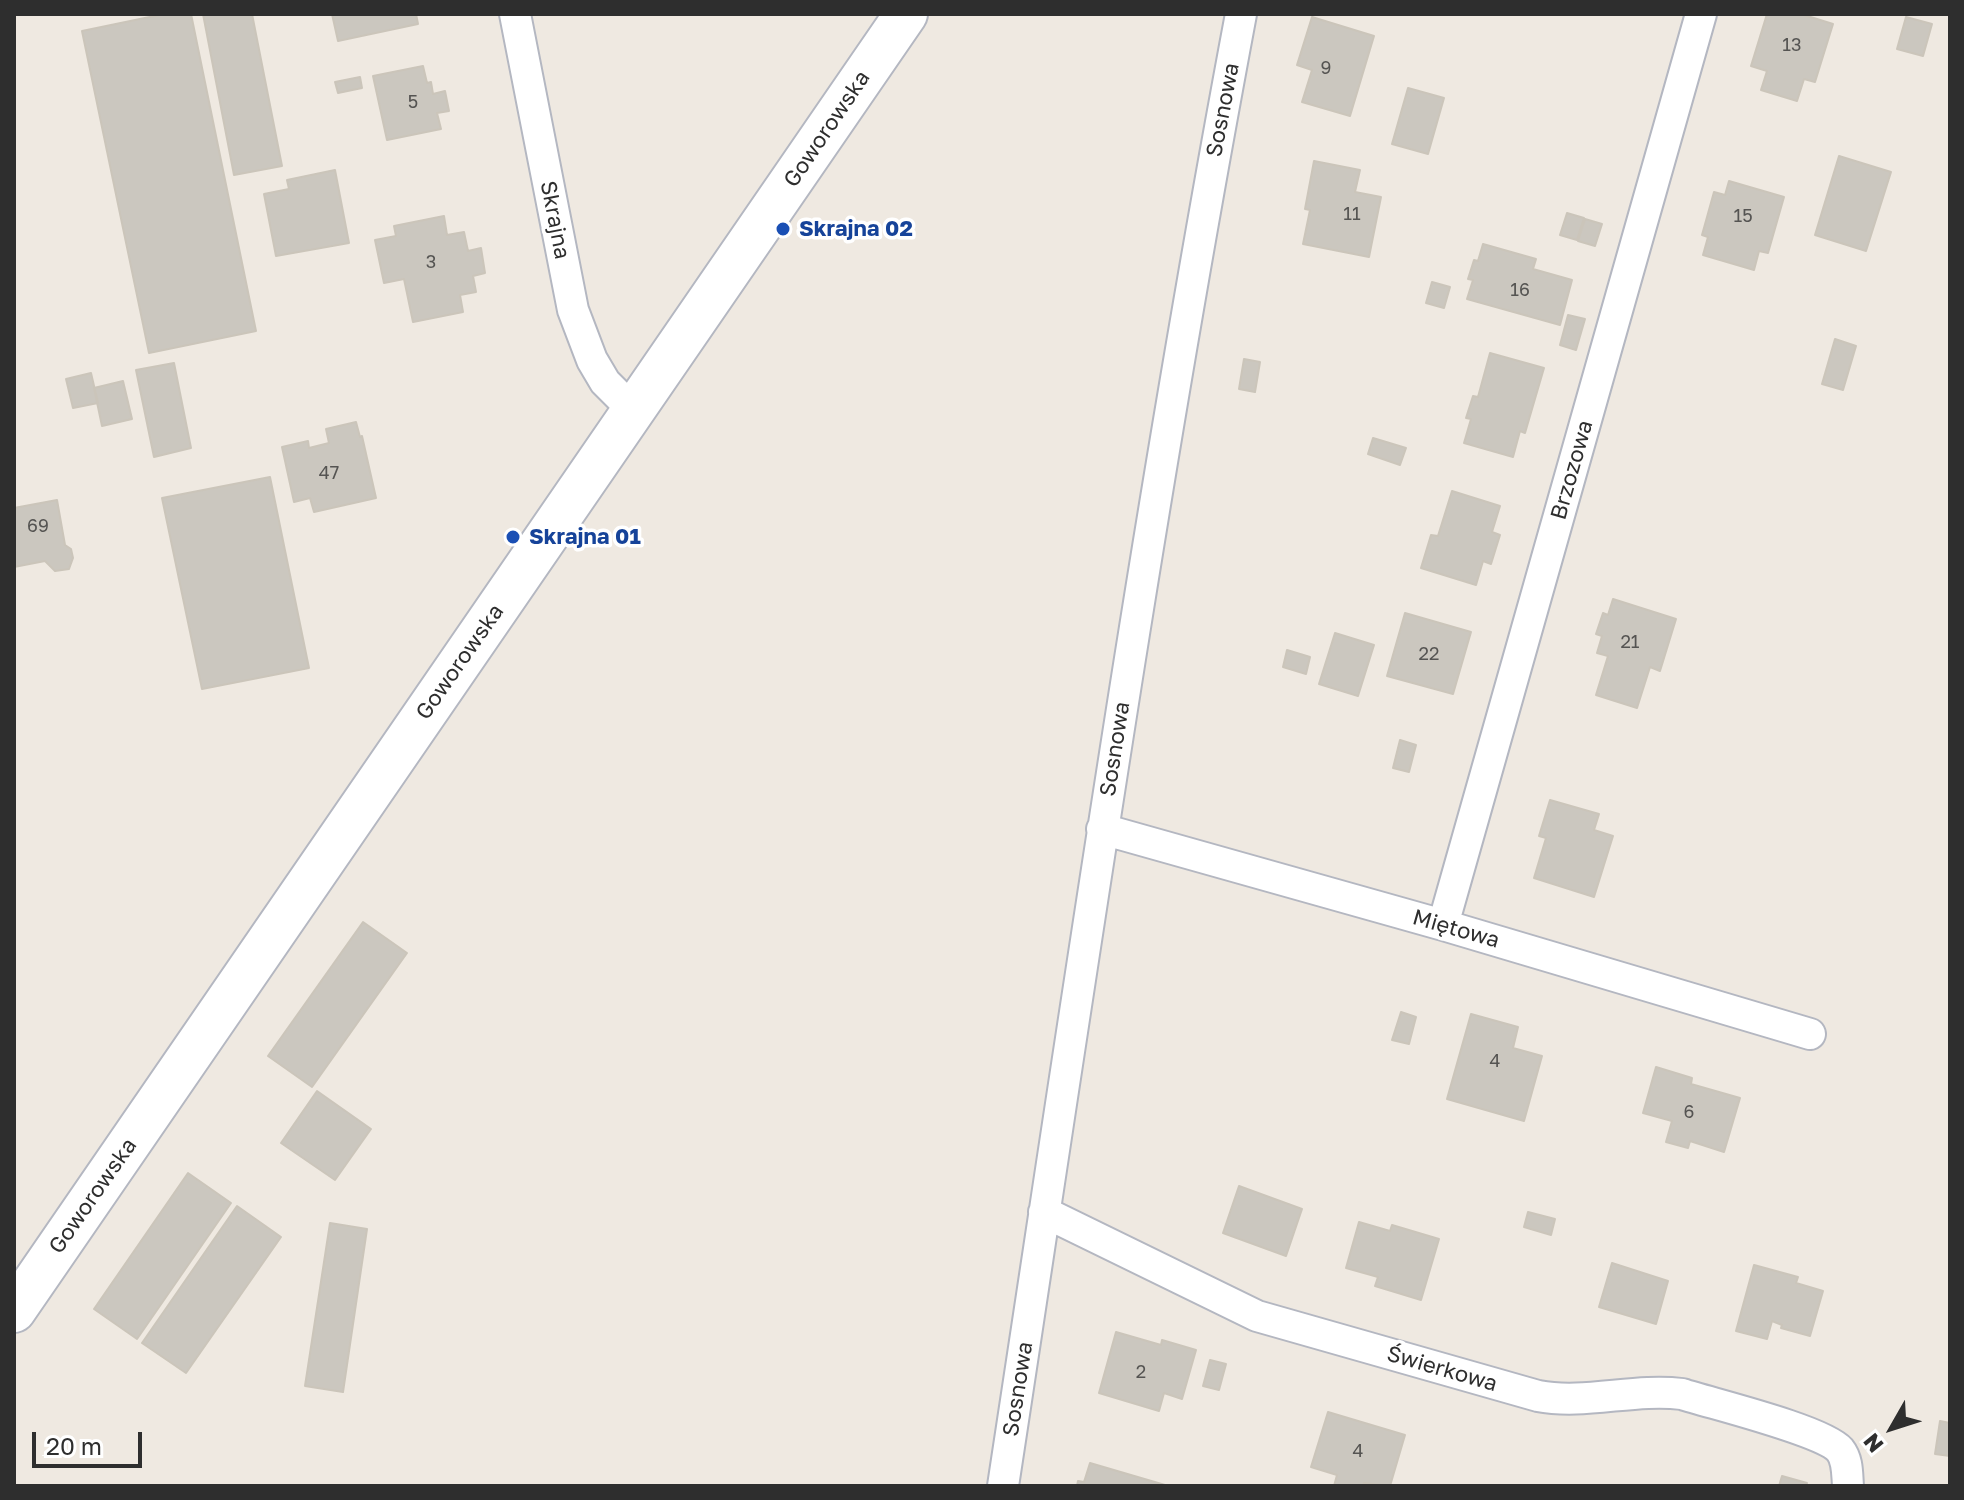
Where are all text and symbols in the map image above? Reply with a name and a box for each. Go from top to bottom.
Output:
house number: 13 [1782,34,1802,56]
house number: 9 [1321,57,1331,79]
street label: Sosnowa [1201,61,1245,159]
street label: Goworowska [778,66,876,192]
house number: 5 [408,91,418,113]
street label: Skrajna [534,179,576,261]
house number: 11 [1343,203,1361,225]
house number: 15 [1733,205,1753,227]
place label: Skrajna 02 [799,216,913,242]
marker: Skrajna 02 [774,220,792,238]
house number: 3 [426,251,436,273]
house number: 16 [1510,279,1530,301]
street label: Brzozowa [1545,417,1599,523]
house number: 47 [319,462,339,484]
house number: 69 [27,515,49,537]
place label: Skrajna 01 [529,524,641,550]
marker: Skrajna 01 [504,528,522,546]
street label: Goworowska [411,599,509,725]
house number: 21 [1620,631,1640,653]
house number: 22 [1419,643,1439,665]
street label: Sosnowa [1095,700,1135,798]
street label: Miętowa [1410,904,1502,954]
house number: 4 [1490,1050,1500,1072]
house number: 6 [1684,1101,1694,1123]
street label: Goworowska [44,1133,142,1259]
street label: Sosnowa [998,1340,1038,1438]
street label: Świerkowa [1384,1341,1500,1397]
house number: 2 [1136,1361,1146,1383]
north arrow [1852,1388,1932,1468]
scale bar [36,1416,146,1466]
text: N [1857,1428,1889,1458]
text: 20 m [46,1431,102,1460]
house number: 4 [1353,1440,1363,1462]

